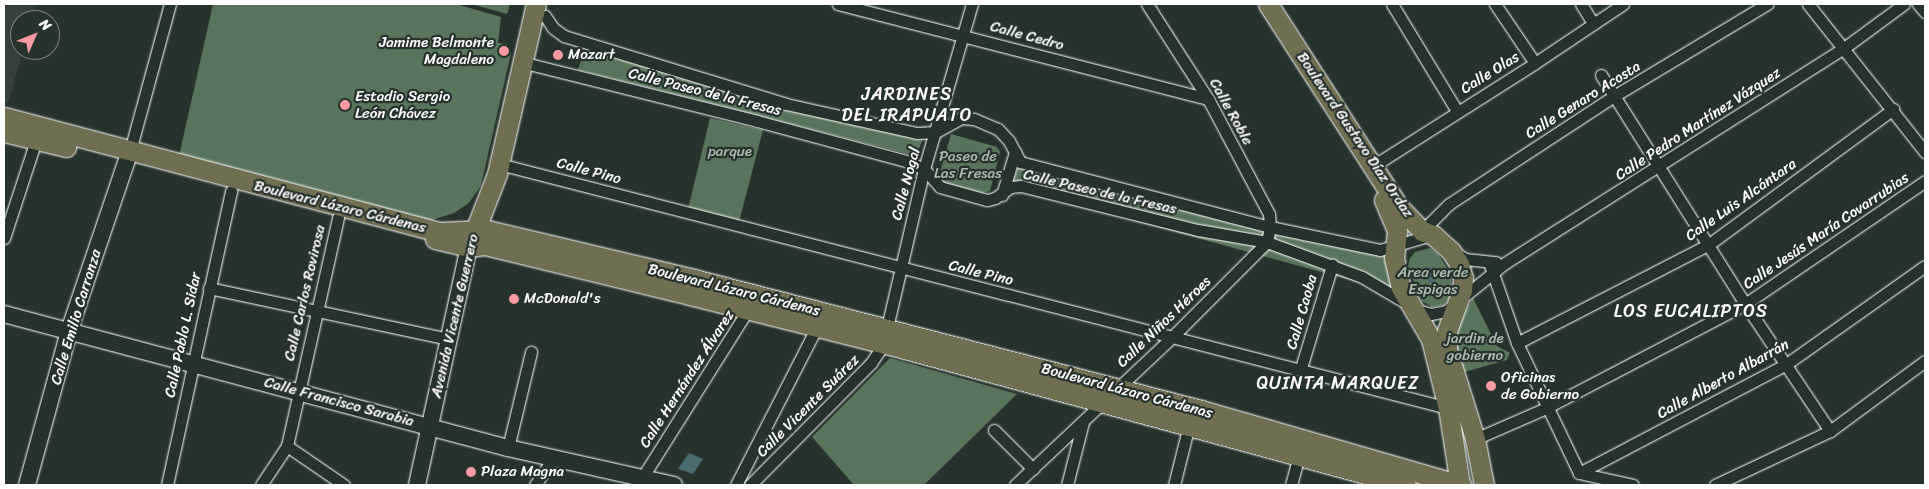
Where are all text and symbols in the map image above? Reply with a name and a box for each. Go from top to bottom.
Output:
north arrow [10,10,60,60]
text: N [33,13,58,37]
street label: Calle Cedro [988,17,1066,55]
place label: Jamime Belmonte Magdaleno [379,33,494,68]
marker: Jamime Belmonte Magdaleno [498,45,510,57]
place label: Mozart [568,46,615,64]
street label: Calle Olas [1457,48,1523,98]
marker: Mozart [552,49,564,61]
street label: Boulevard Gustavo Díaz Ordaz [1293,49,1417,221]
street label: Calle Genaro Acosta [1522,57,1644,143]
street label: Calle Pedro Martínez Vázquez [1611,63,1785,185]
street label: Calle Paseo de la Fresas [626,64,784,120]
street label: Calle Roble [1205,75,1257,149]
district label: JARDINES DEL IRAPUATO [841,84,973,126]
place label: Estadio Sergio León Chávez [355,87,450,122]
marker: Estadio Sergio León Chávez [339,99,351,111]
park label: parque [708,143,752,161]
street label: Calle Nogal [888,146,924,222]
park label: Paseo de Las Fresas [934,147,1002,182]
street label: Calle Pino [555,154,623,188]
street label: Calle Luis Alcántara [1682,155,1800,245]
street label: Calle Paseo de la Fresas [1021,166,1179,218]
street label: Calle Jesús María Covarrubias [1739,168,1913,294]
street label: Boulevard Lázaro Cárdenas [252,177,428,237]
street label: Calle Carlos Rovirosa [281,224,329,362]
street label: Avenida Vicente Guerrero [427,232,483,400]
street label: Calle Emilio Carranza [47,247,105,387]
street label: Calle Pino [947,256,1015,290]
street label: Boulevard Lázaro Cárdenas [646,260,822,320]
park label: Area verde Espigas [1397,263,1469,298]
street label: Calle Pablo L. Sidar [161,270,205,400]
street label: Calle Niños Héroes [1113,272,1215,372]
street label: Calle Caoba [1283,272,1321,352]
place label: McDonald's [524,290,601,308]
marker: McDonald's [508,293,520,305]
district label: LOS EUCALIPTOS [1613,300,1769,322]
street label: Calle Hernández Álvarez [635,306,739,452]
park label: jardin de gobierno [1446,329,1504,364]
street label: Calle Alberto Albarrán [1654,335,1792,423]
street label: Calle Vicente Suárez [753,351,863,461]
street label: Boulevard Lázaro Cárdenas [1039,359,1215,423]
place label: Oficinas de Gobierno [1501,368,1579,403]
district label: QUINTA MARQUEZ [1256,372,1420,394]
street label: Calle Francisco Sarabia [262,373,416,431]
marker: Oficinas de Gobierno [1485,380,1497,392]
place label: Plaza Magna [481,463,563,481]
marker: Plaza Magna [465,466,477,478]

